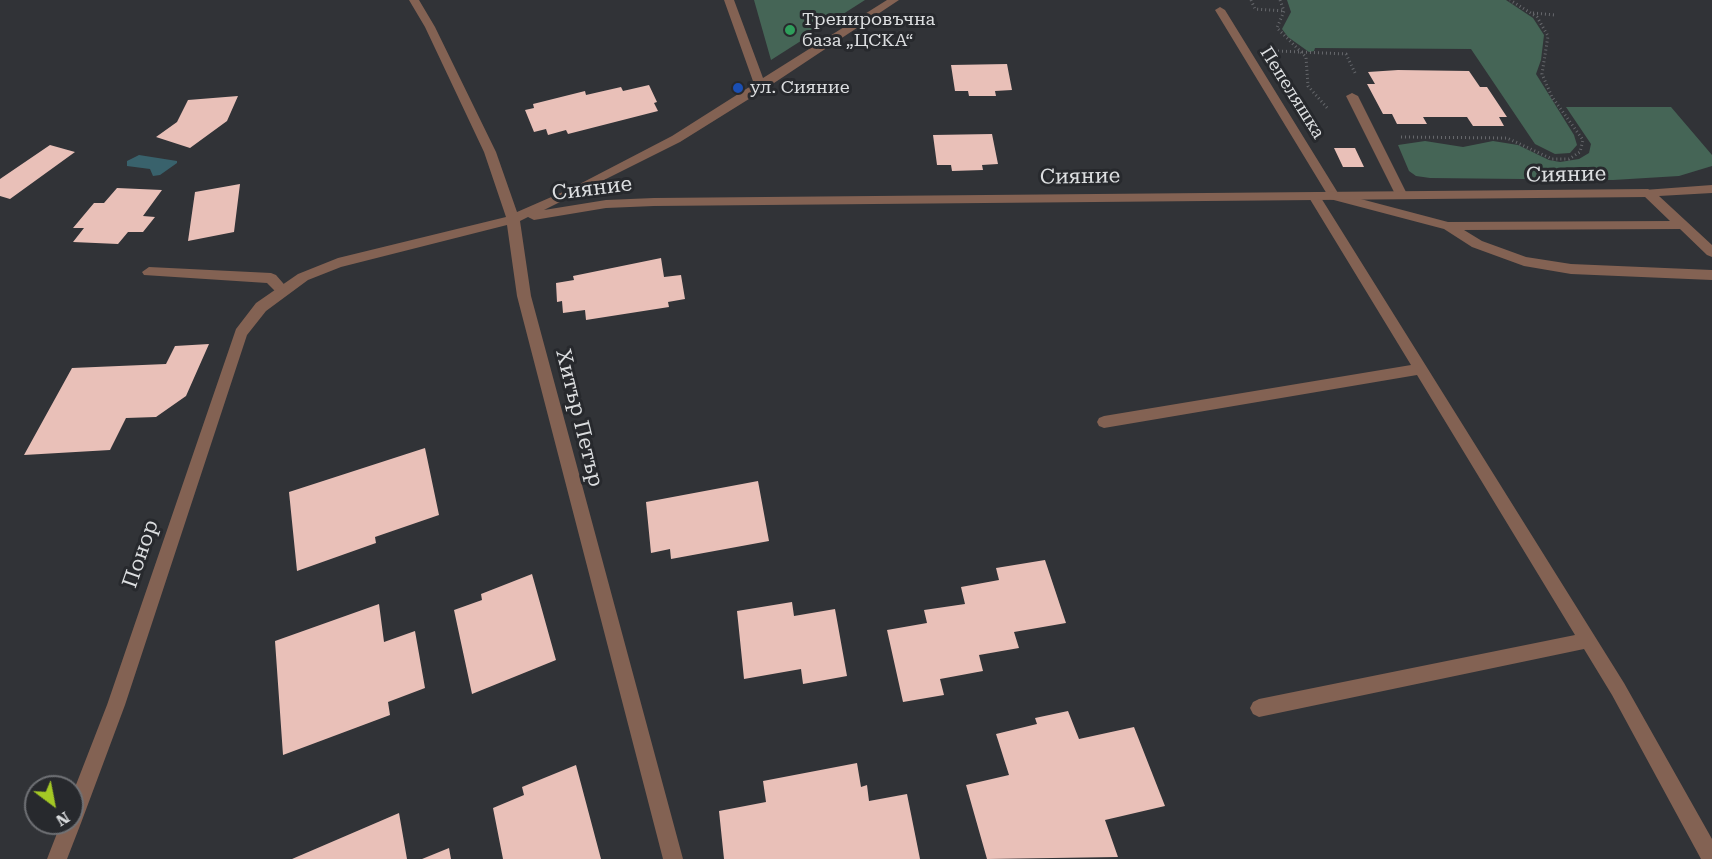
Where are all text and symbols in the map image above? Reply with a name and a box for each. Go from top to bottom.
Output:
place label: Тренировъчна база „ЦСКА“ [802,9,935,52]
marker: Тренировъчна база „ЦСКА“ [783,23,797,37]
street label: Пепеляшка [1255,43,1329,143]
place label: ул. Сияние [750,77,850,99]
marker: ул. Сияние [731,81,745,95]
street label: Сияние [1526,162,1606,188]
street label: Сияние [1040,164,1120,190]
street label: Сияние [551,172,633,206]
street label: Хитър Петър [550,347,608,489]
street label: Понор [118,517,164,591]
north arrow [24,775,84,835]
text: N [52,808,73,830]

